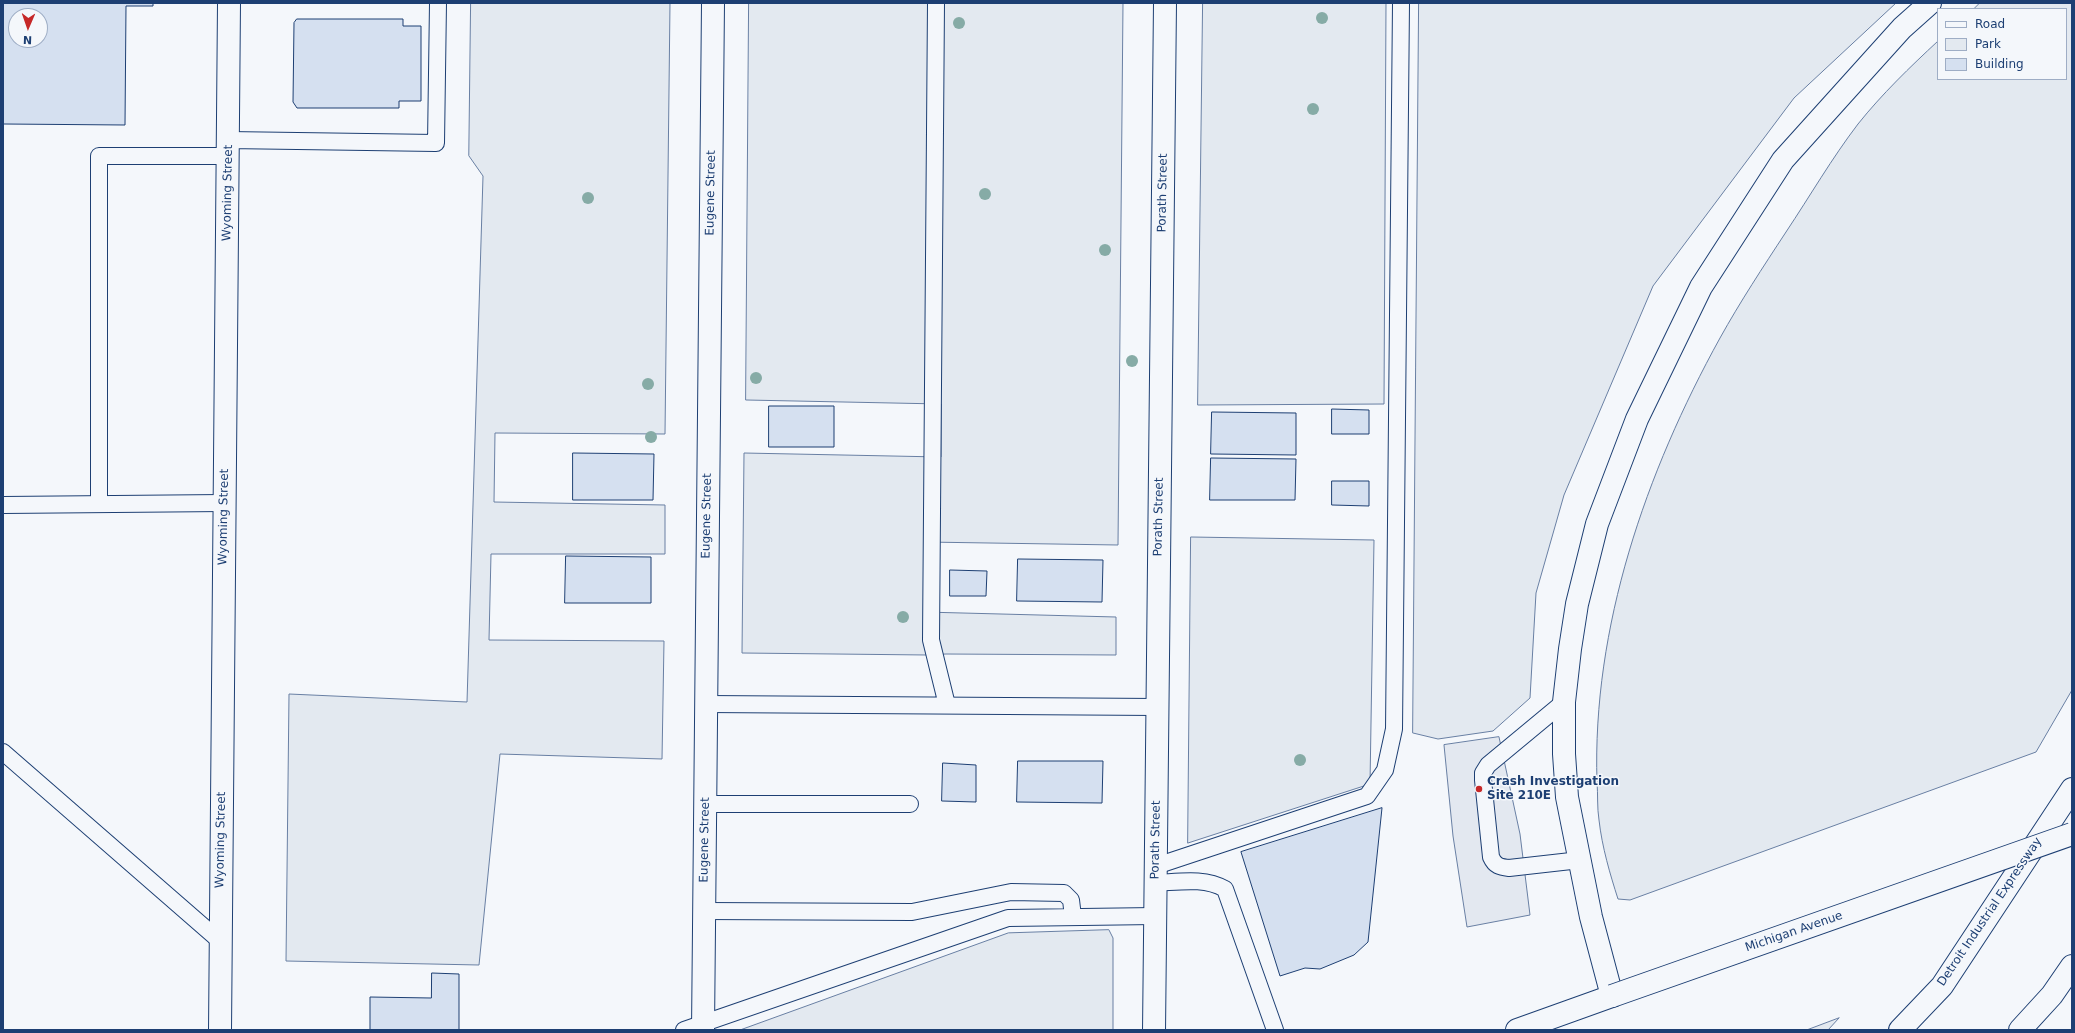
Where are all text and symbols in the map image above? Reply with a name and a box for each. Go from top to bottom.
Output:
north arrow [8,8,48,48]
legend [1937,8,2067,80]
text: Road [1975,17,2005,31]
text: N [23,33,32,46]
text: Park [1975,37,2001,51]
text: Building [1975,57,2024,71]
street label: Wyoming Street [220,145,236,241]
street label: Eugene Street [703,150,719,236]
street label: Porath Street [1155,153,1171,233]
street label: Wyoming Street [216,469,232,565]
street label: Eugene Street [699,473,715,559]
street label: Porath Street [1151,477,1167,557]
place label: Crash Investigation Site 210E [1487,775,1619,803]
marker: Crash Investigation Site 210E [1474,784,1484,794]
street label: Wyoming Street [213,792,229,888]
street label: Eugene Street [697,797,713,883]
street label: Porath Street [1148,800,1164,880]
street label: Detroit Industrial Expressway [1935,835,2045,989]
street label: Michigan Avenue [1743,909,1845,955]

